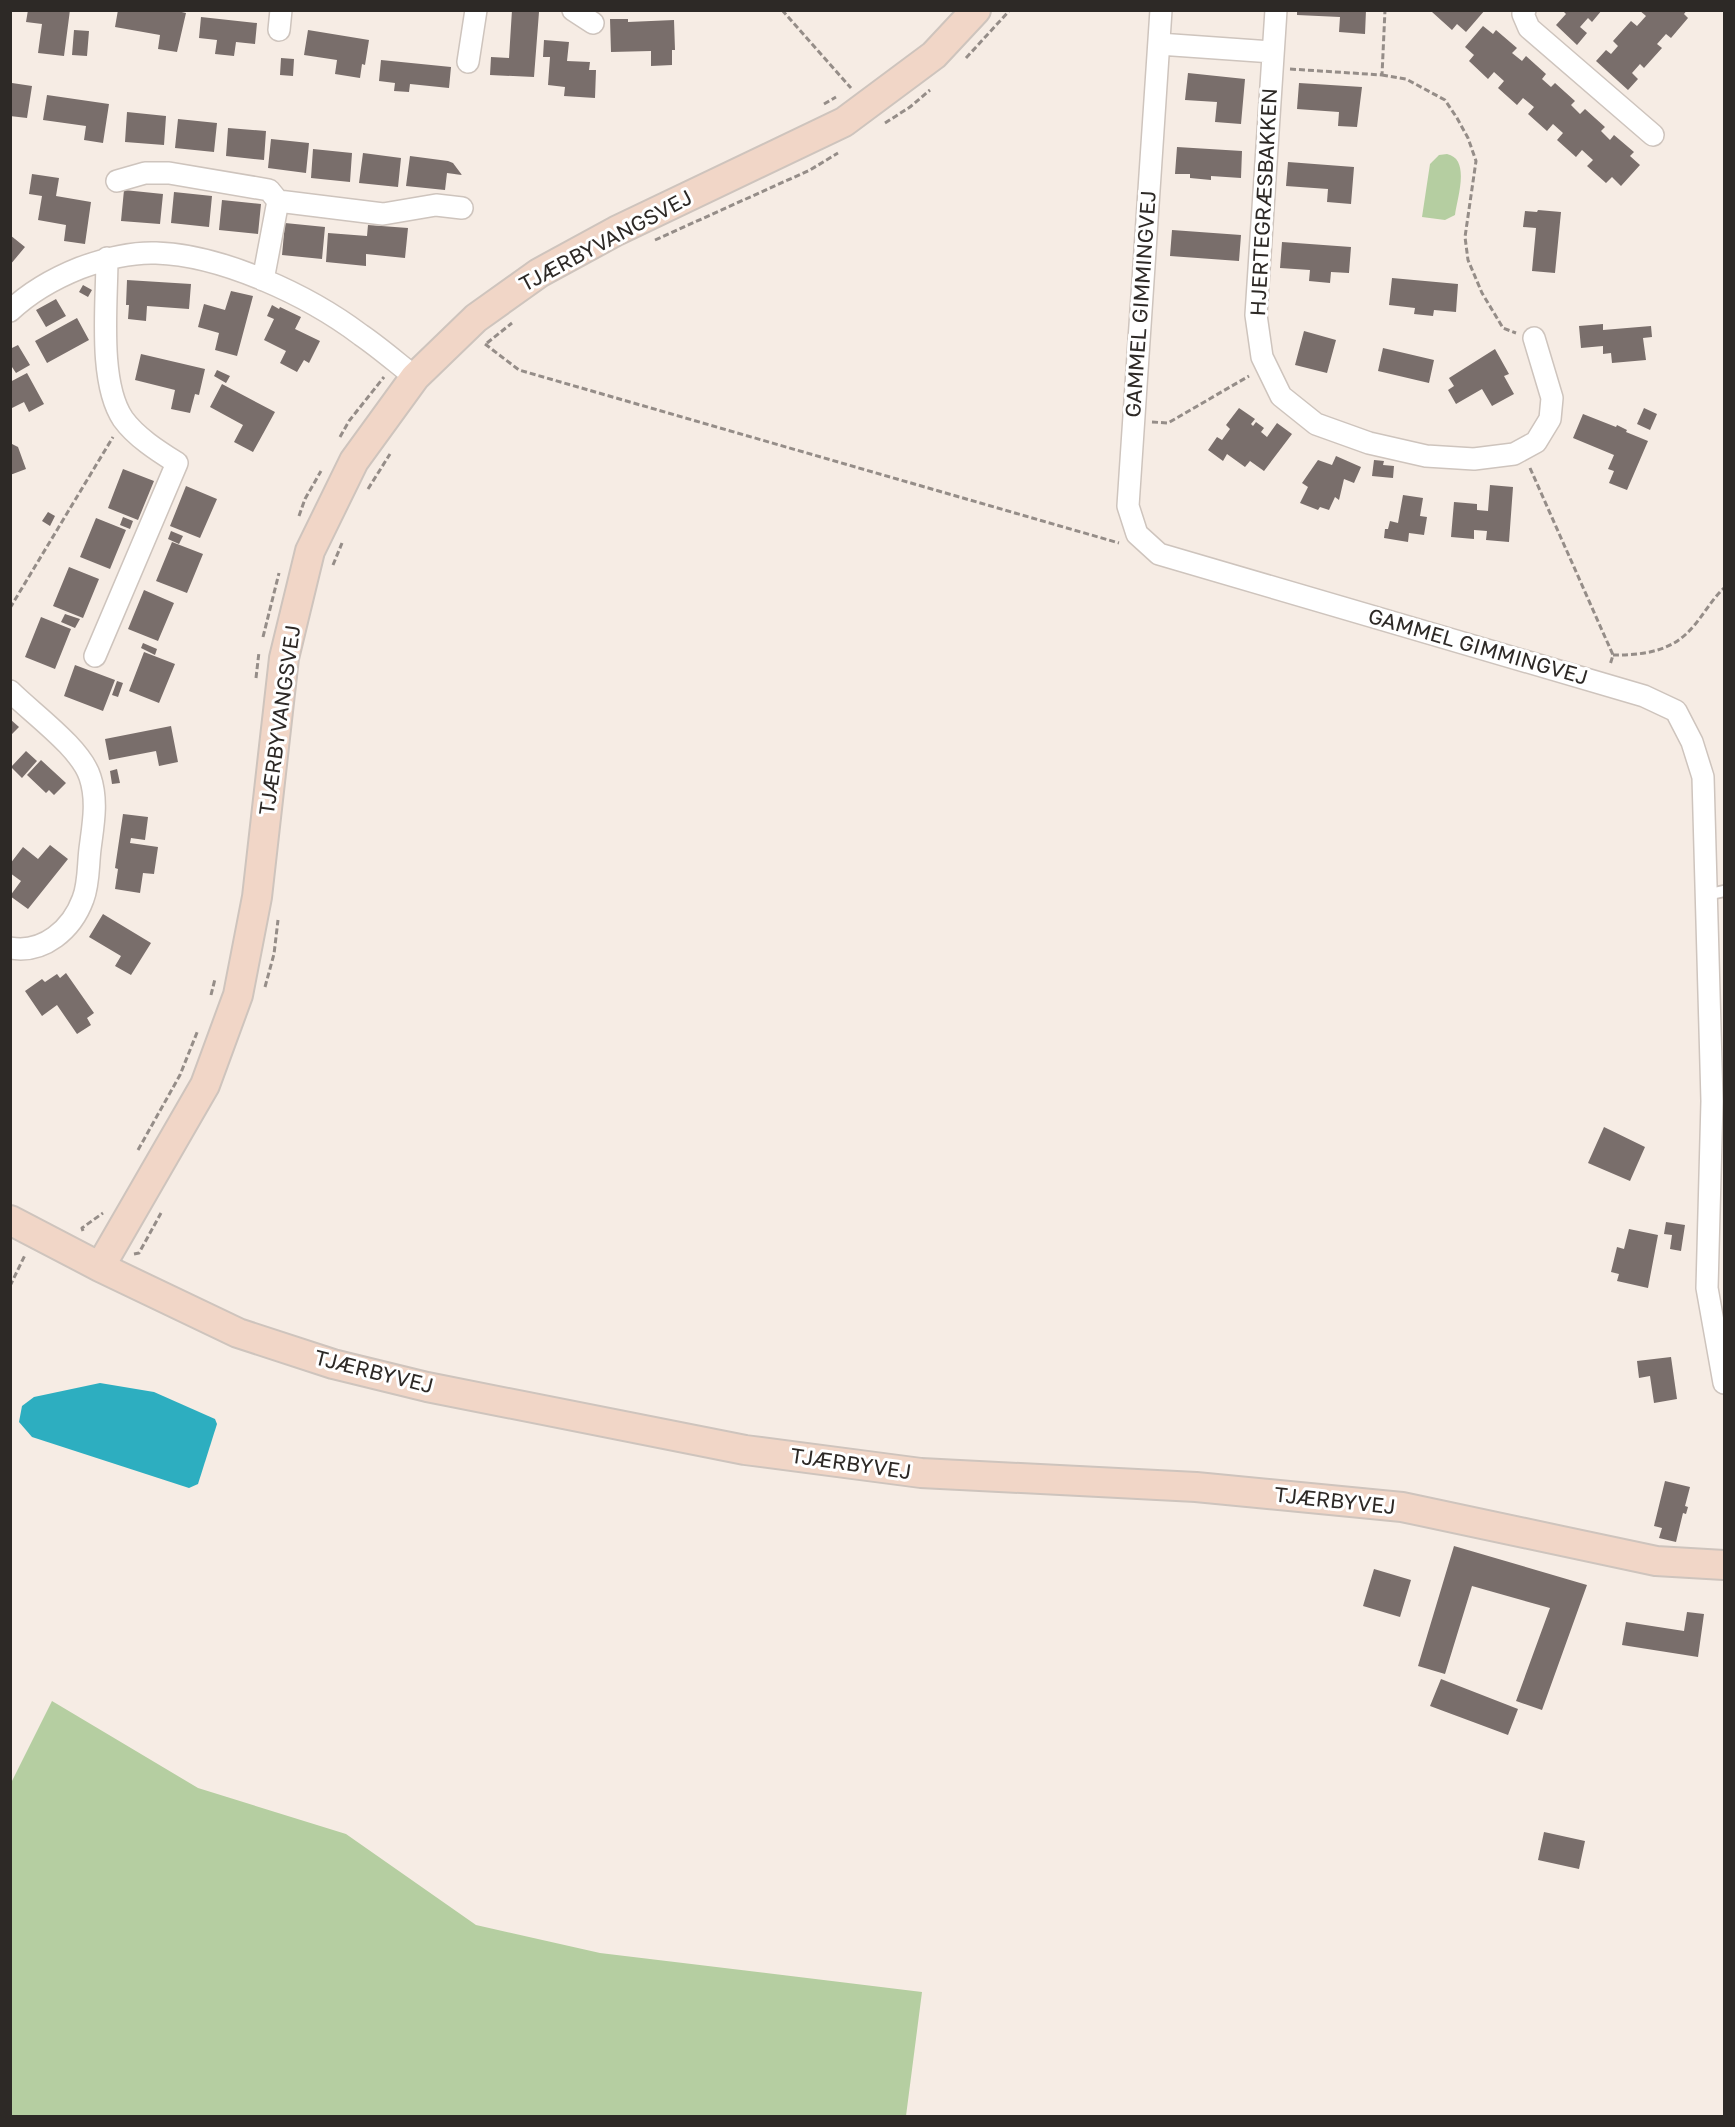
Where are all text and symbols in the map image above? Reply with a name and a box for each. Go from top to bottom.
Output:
street label: HJERTEGRÆSBAKKEN [1244,87,1282,317]
street label: TJÆRBYVANGSVEJ [515,184,696,297]
street label: GAMMEL GIMMINGVEJ [1119,189,1161,418]
street label: GAMMEL GIMMINGVEJ [1365,602,1591,690]
street label: TJÆRBYVANGSVEJ [253,623,305,817]
street label: TJÆRBYVEJ [312,1344,436,1398]
street label: TJÆRBYVEJ [789,1442,913,1484]
street label: TJÆRBYVEJ [1273,1481,1397,1519]

